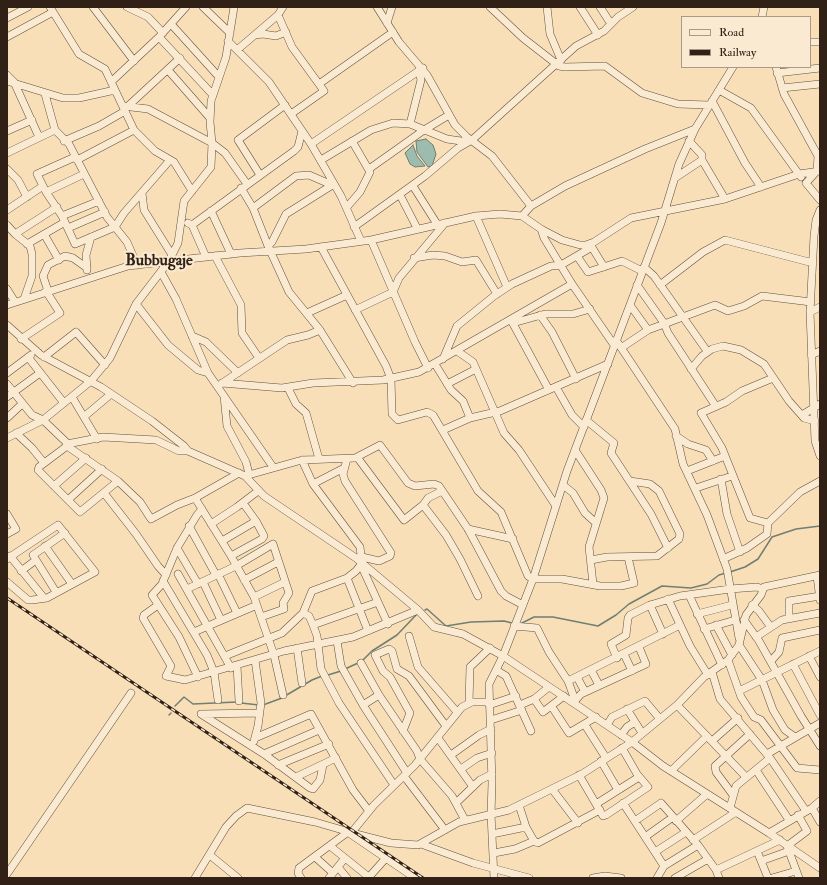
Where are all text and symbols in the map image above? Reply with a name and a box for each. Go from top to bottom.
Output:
legend [681,16,811,68]
text: Road [719,25,744,40]
text: Railway [719,45,756,60]
district label: Bubbugaje [125,252,193,272]

